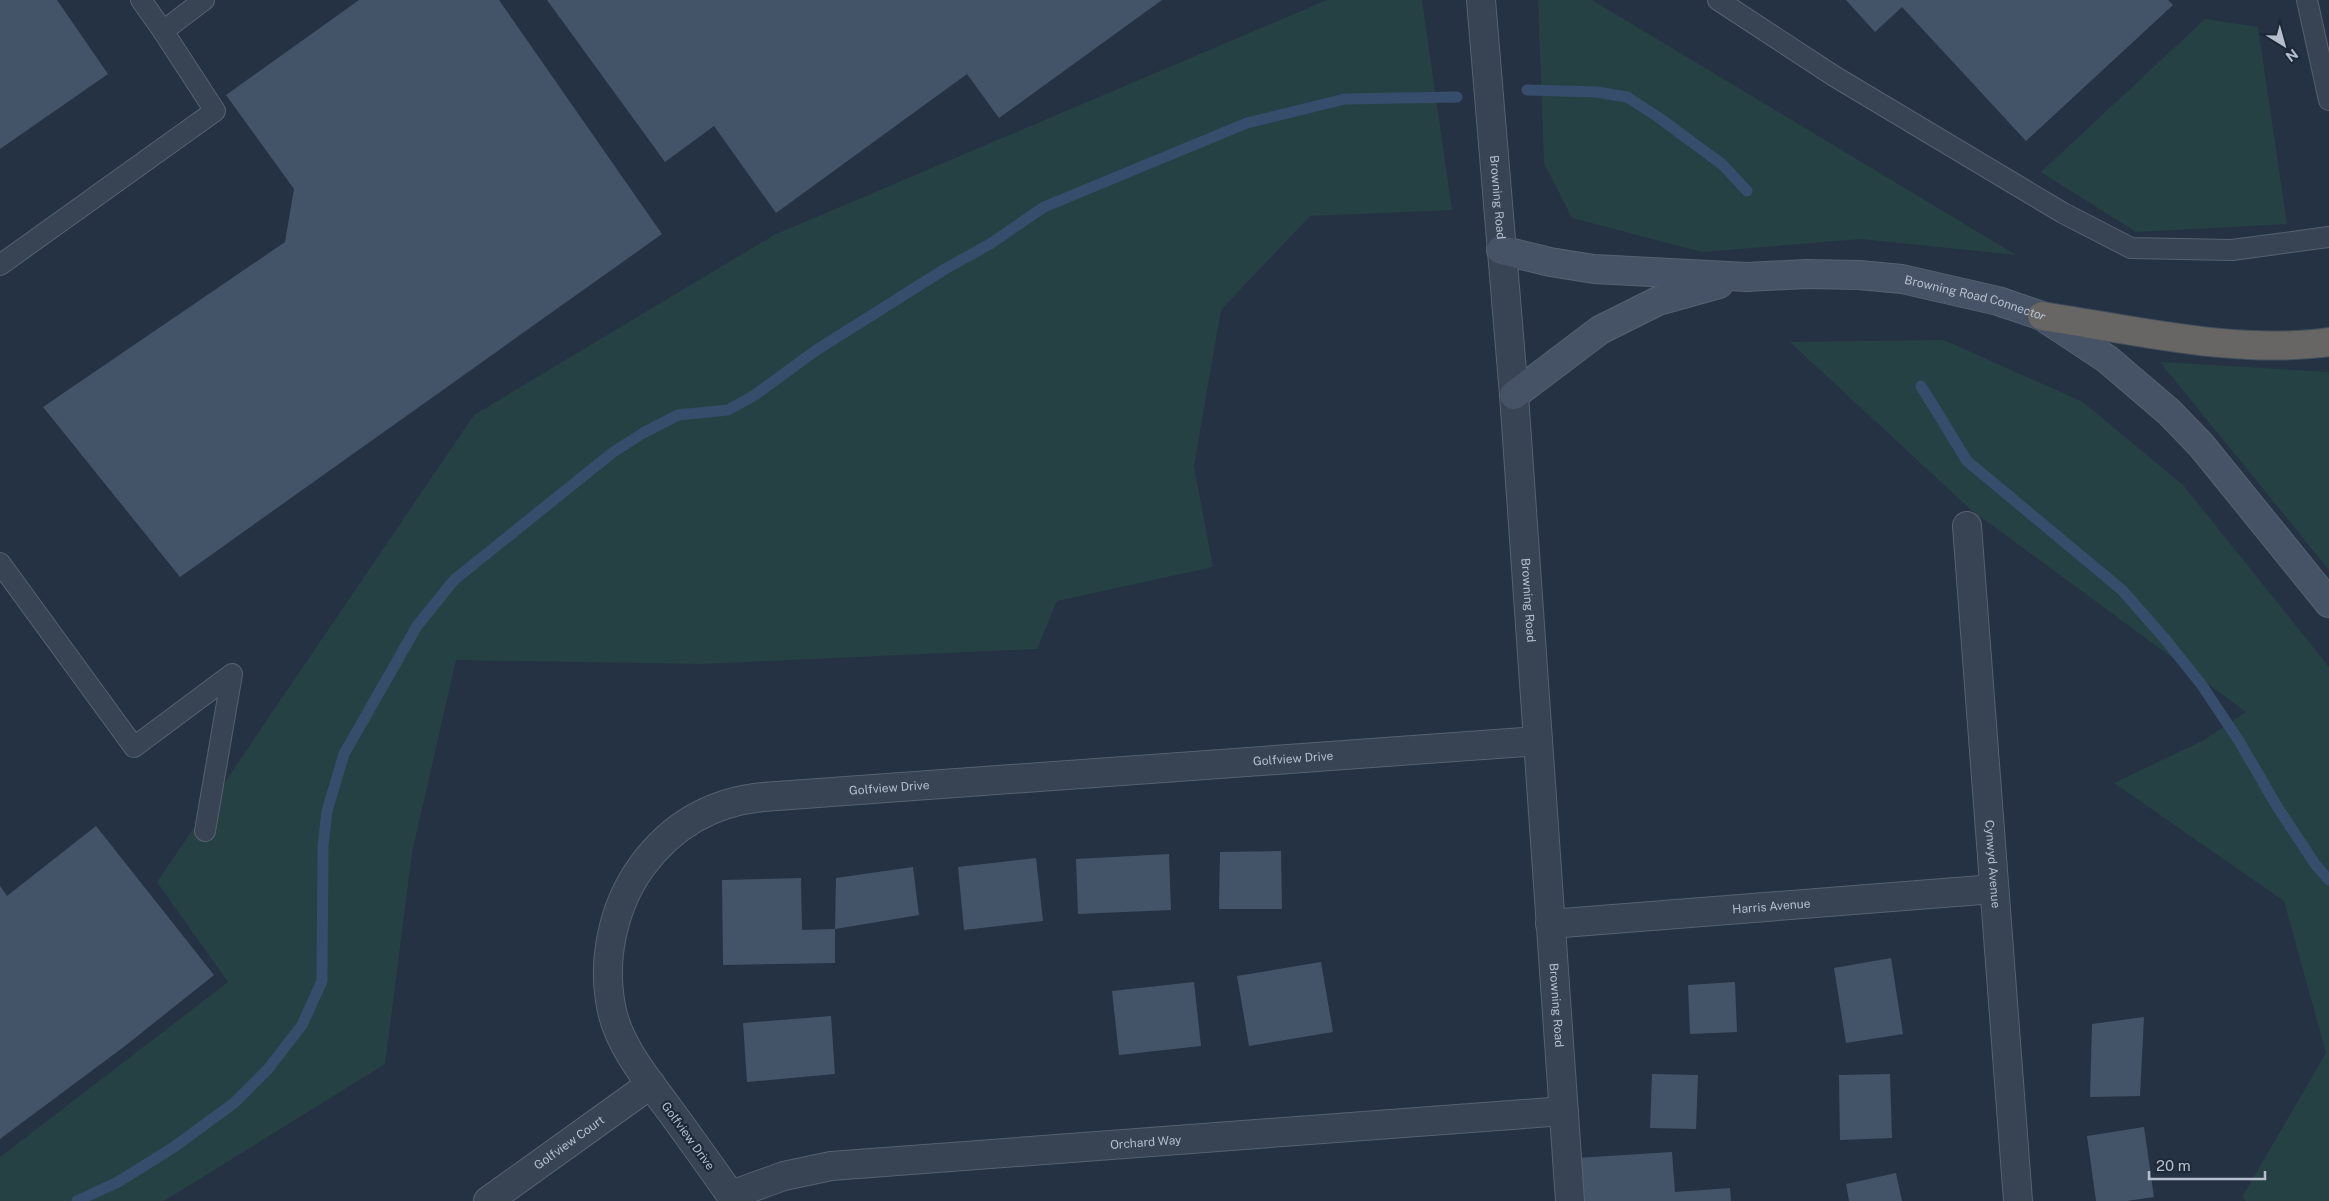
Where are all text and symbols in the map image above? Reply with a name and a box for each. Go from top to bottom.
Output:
north arrow [2259,20,2309,70]
text: N [2283,46,2301,65]
street label: Browning Road [1487,155,1508,240]
street label: Browning Road Connector [1903,273,2049,324]
street label: Browning Road [1518,557,1538,643]
street label: Golfview Drive [1252,749,1334,769]
street label: Golfview Drive [849,778,930,798]
street label: Cynwyd Avenue [1982,819,2003,909]
street label: Harris Avenue [1732,896,1811,917]
street label: Browning Road [1546,962,1566,1048]
street label: Golfview Drive [659,1099,717,1173]
street label: Golfview Court [531,1113,607,1173]
street label: Orchard Way [1110,1133,1183,1152]
scale bar [2149,1148,2265,1180]
text: 20 m [2156,1157,2191,1174]

